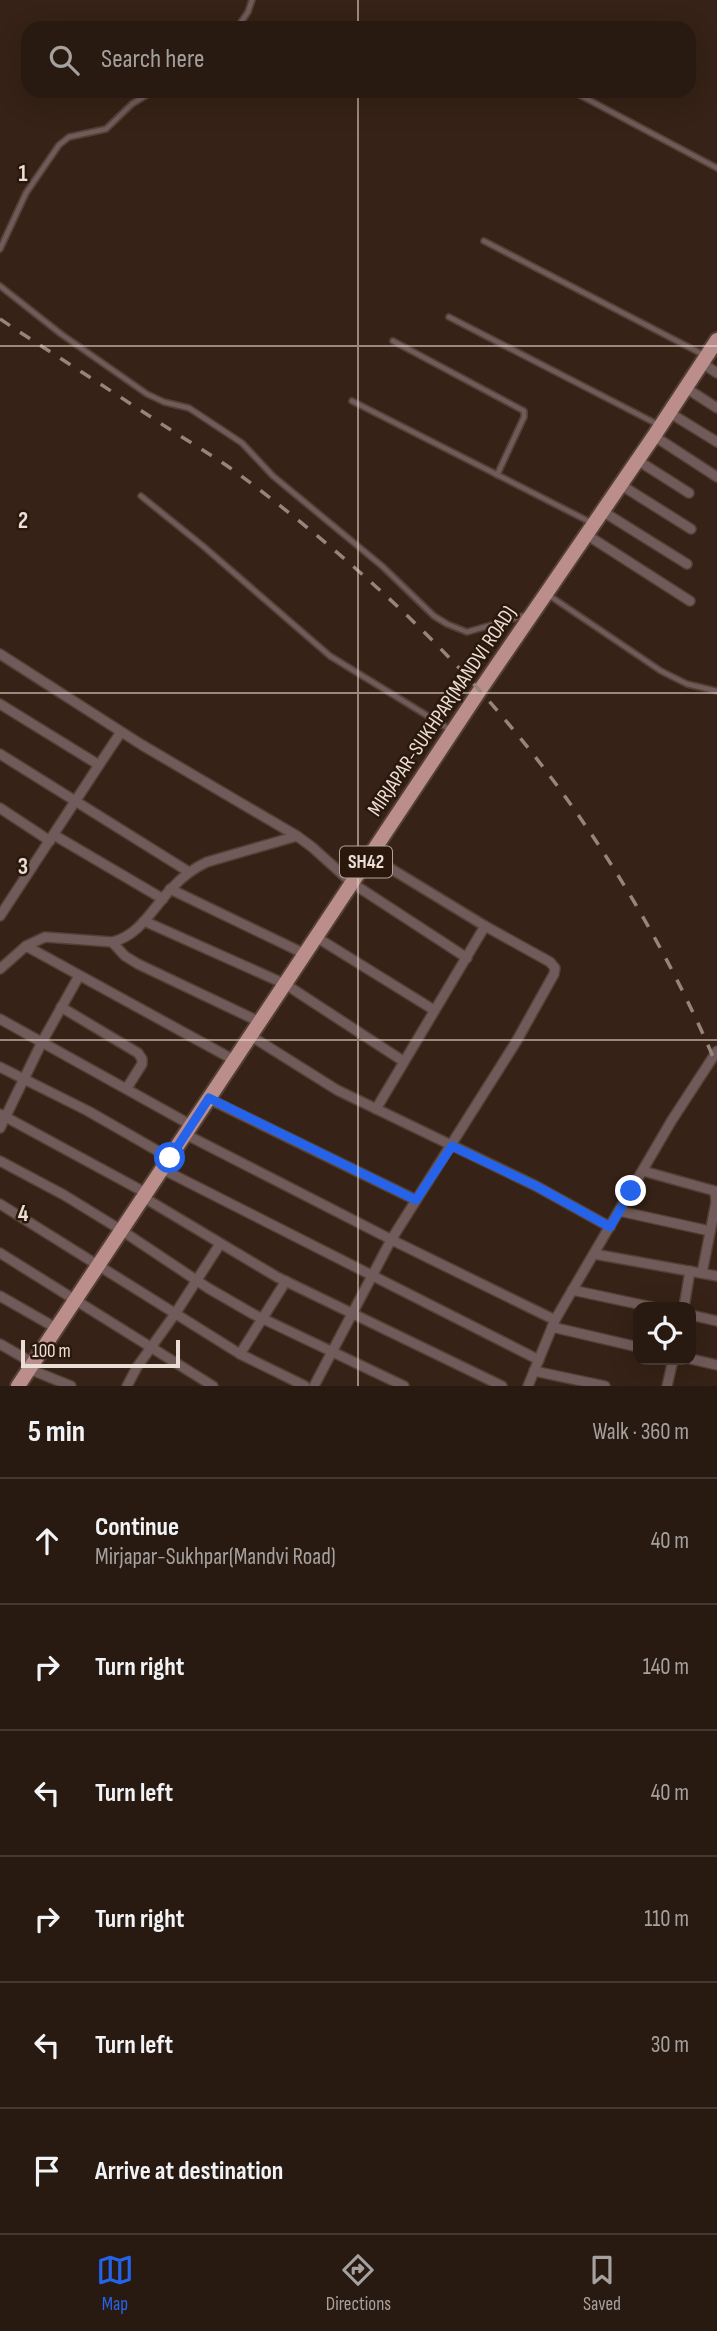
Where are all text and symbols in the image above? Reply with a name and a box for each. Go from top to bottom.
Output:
search box [21,21,696,98]
icon: search [45,41,83,79]
text: Search here [101,44,204,75]
text: 1 [18,160,28,188]
text: 2 [18,507,28,535]
street label: MIRJAPAR-SUKHPAR(MANDVI ROAD) [362,601,522,821]
road number: SH42 [340,846,392,877]
text: 3 [18,853,28,881]
route start [154,1142,185,1173]
route end [615,1175,646,1206]
text: 4 [18,1200,29,1228]
map controls [633,1302,696,1365]
button: locate [633,1302,696,1365]
scale bar [21,1337,180,1369]
text: 100 m [32,1340,71,1363]
text: 5 min [28,1414,85,1450]
text: Walk · 360 m [592,1418,689,1446]
text: Continue [95,1512,179,1543]
icon: ahead [28,1522,66,1560]
text: 40 m [651,1527,689,1555]
text: Mirjapar-Sukhpar(Mandvi Road) [95,1543,336,1571]
icon: right [28,1648,66,1686]
text: Turn right [95,1652,184,1683]
text: 140 m [643,1653,689,1681]
icon: left [28,1774,66,1812]
text: Turn left [95,1778,173,1809]
text: 40 m [651,1779,689,1807]
icon: right [28,1900,66,1938]
text: Turn right [95,1904,184,1935]
text: 110 m [644,1905,689,1933]
icon: left [28,2026,66,2064]
text: Turn left [95,2030,173,2061]
text: 30 m [651,2031,689,2059]
icon: arrive [28,2152,66,2190]
text: Arrive at destination [95,2156,283,2187]
tab: Map [96,2251,134,2316]
tab: Directions [326,2251,391,2316]
tab: Saved [583,2251,621,2316]

